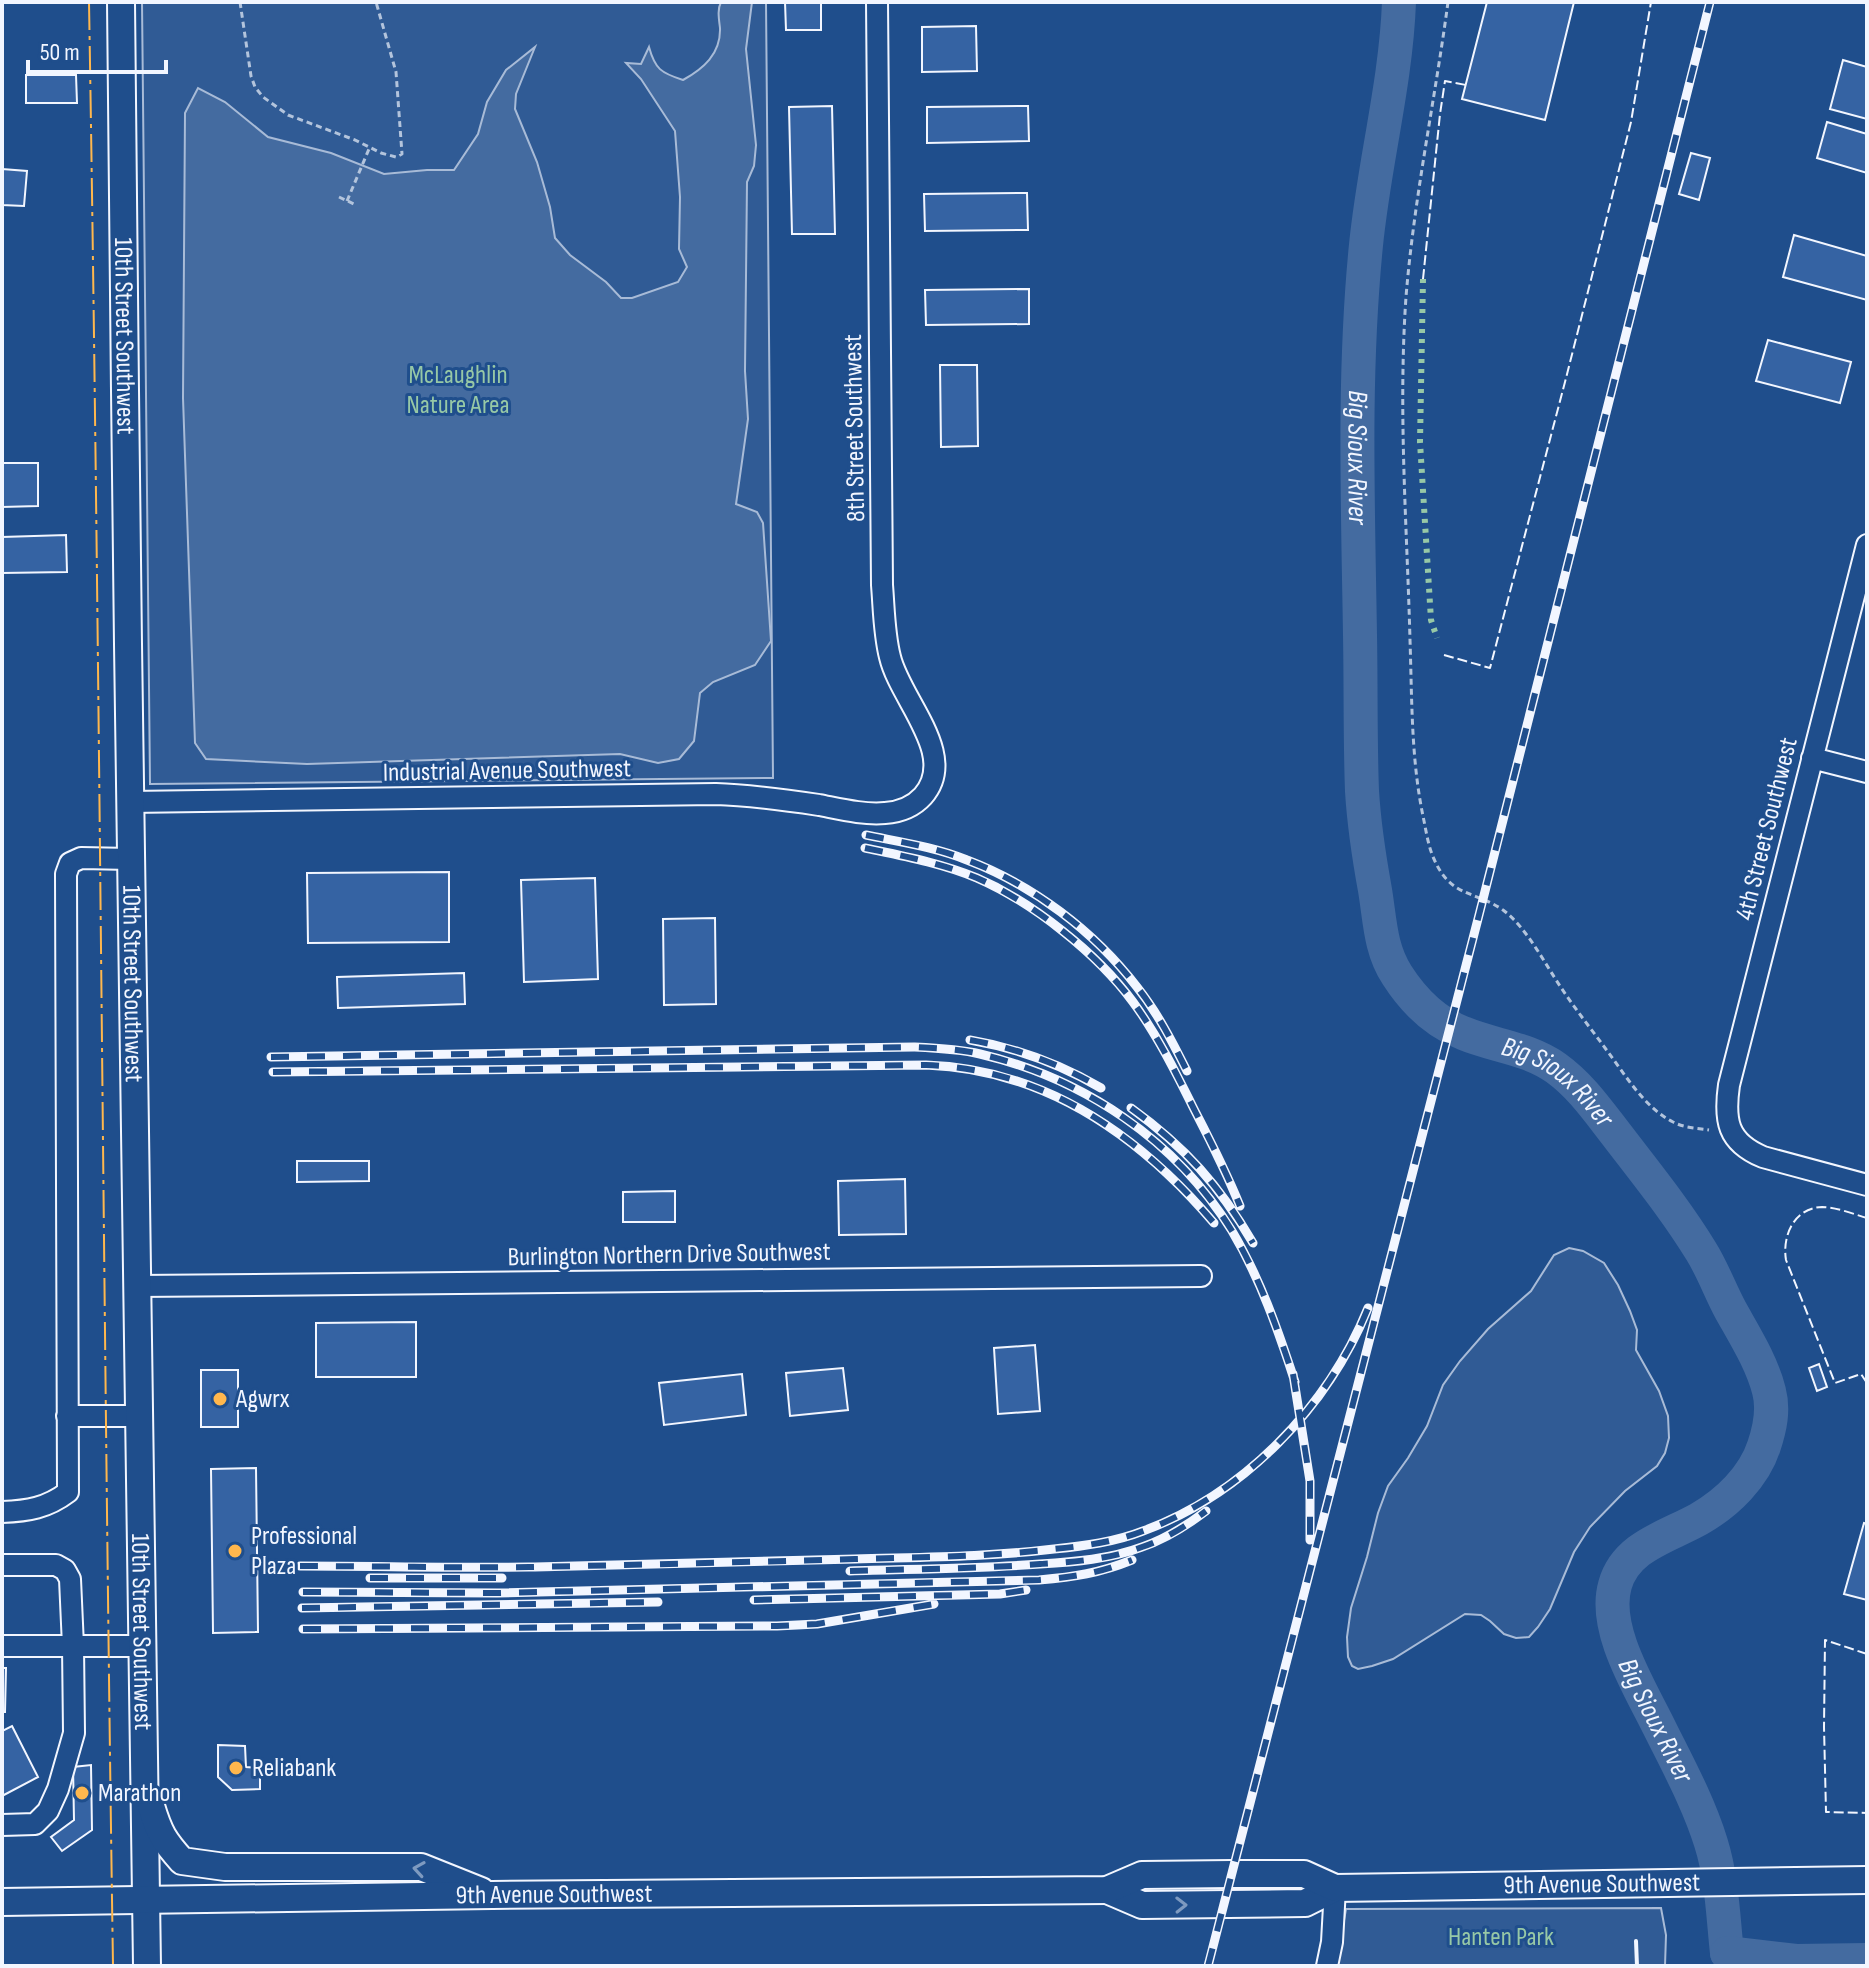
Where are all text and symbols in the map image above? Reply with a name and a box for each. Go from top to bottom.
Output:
scale bar [28,24,166,74]
text: 50 m [40,38,80,67]
street label: 10th Street Southwest [108,237,141,435]
street label: 8th Street Southwest [838,334,872,522]
park label: McLaughlin Nature Area [407,360,509,421]
water label: Big Sioux River [1341,390,1375,526]
street label: 4th Street Southwest [1729,734,1805,924]
street label: Industrial Avenue Southwest [383,753,632,789]
street label: 10th Street Southwest [116,885,149,1083]
water label: Big Sioux River [1498,1030,1622,1134]
street label: Burlington Northern Drive Southwest [507,1237,831,1273]
place label: Agwrx [235,1384,290,1415]
marker: Agwrx [211,1390,229,1408]
place label: Professional Plaza [251,1521,357,1582]
street label: 10th Street Southwest [124,1533,158,1731]
marker: Professional Plaza [226,1542,244,1560]
water label: Big Sioux River [1611,1653,1701,1789]
place label: Reliabank [252,1753,336,1784]
marker: Reliabank [227,1759,245,1777]
place label: Marathon [98,1778,182,1809]
marker: Marathon [73,1784,91,1802]
one-way arrow [412,1861,425,1878]
street label: 9th Avenue Southwest [1503,1867,1700,1901]
street label: 9th Avenue Southwest [455,1878,653,1911]
one-way arrow [1175,1896,1188,1913]
park label: Hanten Park [1448,1922,1554,1953]

